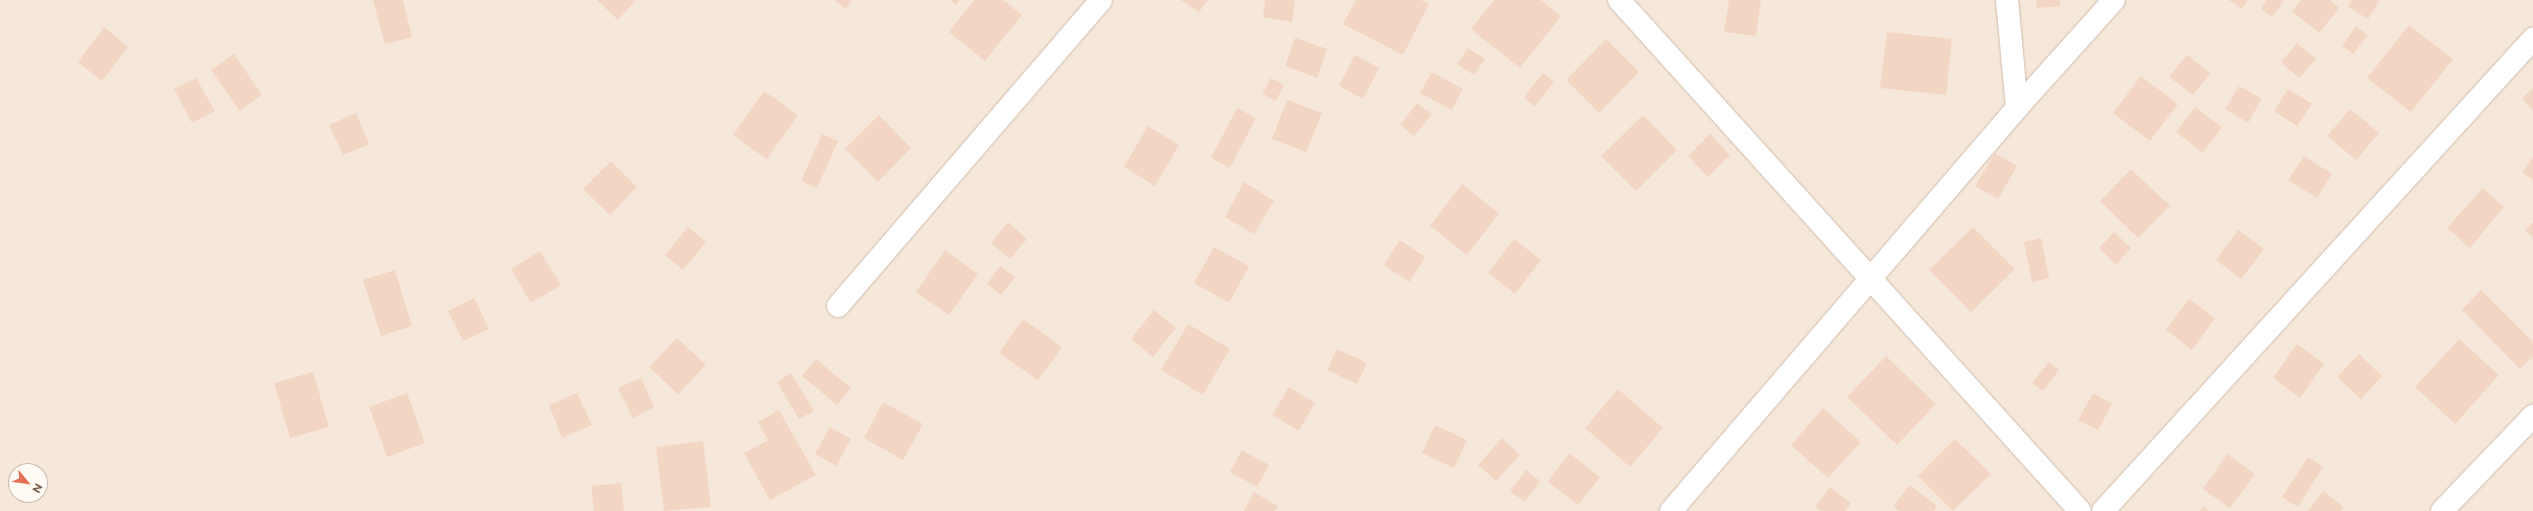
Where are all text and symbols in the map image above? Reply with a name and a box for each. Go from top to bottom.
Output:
north arrow [8,463,48,503]
text: N [29,481,46,496]

